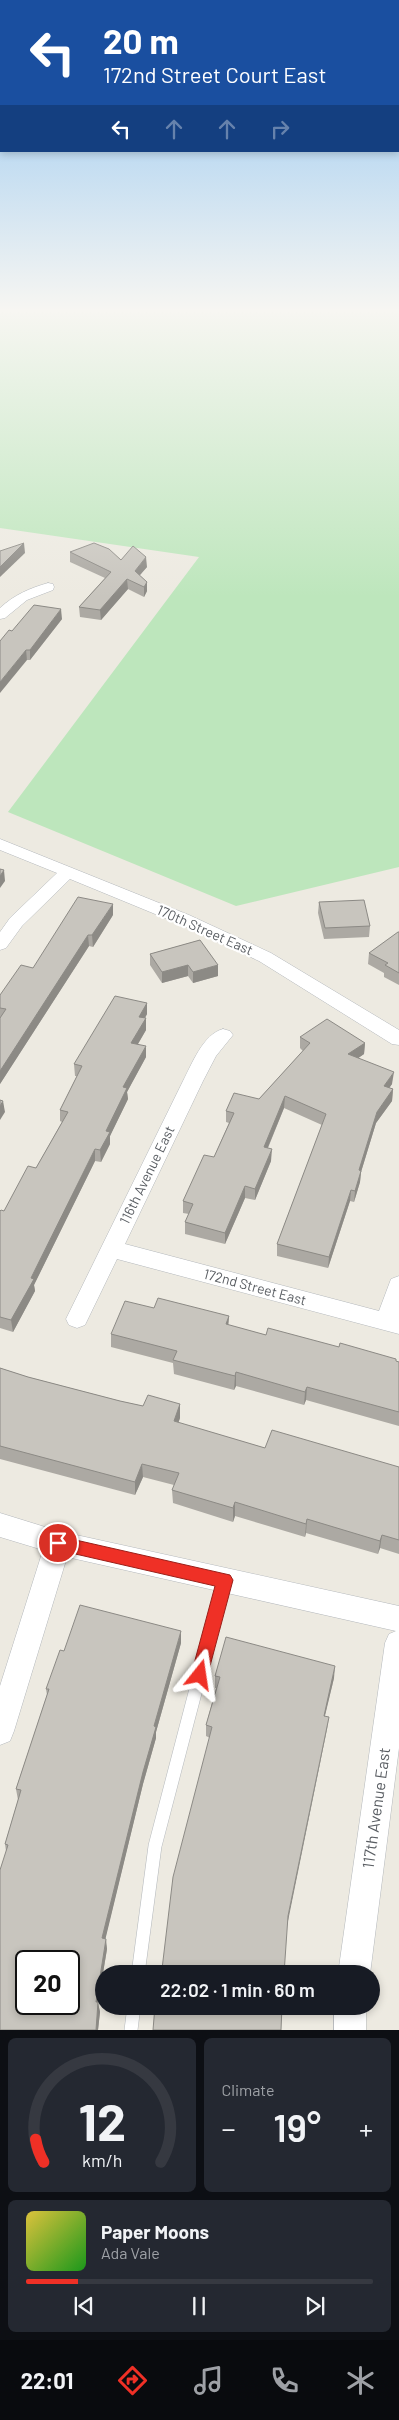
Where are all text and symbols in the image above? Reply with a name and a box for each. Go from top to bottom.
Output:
text: 20 m [103,19,179,61]
icon: left [20,20,85,85]
text: 172nd Street Court East [103,61,326,87]
icon: left [107,115,135,143]
icon: ahead [160,115,188,143]
icon: ahead [213,115,241,143]
icon: right [266,115,294,143]
street label: 170th Street East [155,901,256,958]
street label: 116th Avenue East [115,1123,178,1227]
street label: 172nd Street East [202,1265,308,1308]
pin [37,1522,79,1564]
icon: arrive [44,1529,72,1557]
position arrow [173,1648,225,1700]
street label: 117th Avenue East [358,1746,393,1870]
speed limit sign: 20 [15,1950,80,2015]
text: 22:02 · 1 min · 60 m [160,1978,315,2001]
text: Climate [222,2080,274,2099]
text: 12 [78,2089,126,2151]
text: 19° [273,2104,321,2150]
text: − [222,2111,236,2145]
text: + [359,2111,373,2145]
text: km/h [82,2149,122,2171]
text: Paper Moons [101,2220,209,2243]
text: Ada Vale [101,2243,160,2262]
icon: previous [70,2292,98,2320]
icon: pause [185,2292,213,2320]
icon: next [301,2292,329,2320]
icon: directions [115,2363,150,2398]
icon: music [191,2363,226,2398]
icon: phone [267,2363,302,2398]
icon: climate [343,2363,378,2398]
text: 22:01 [21,2367,73,2393]

